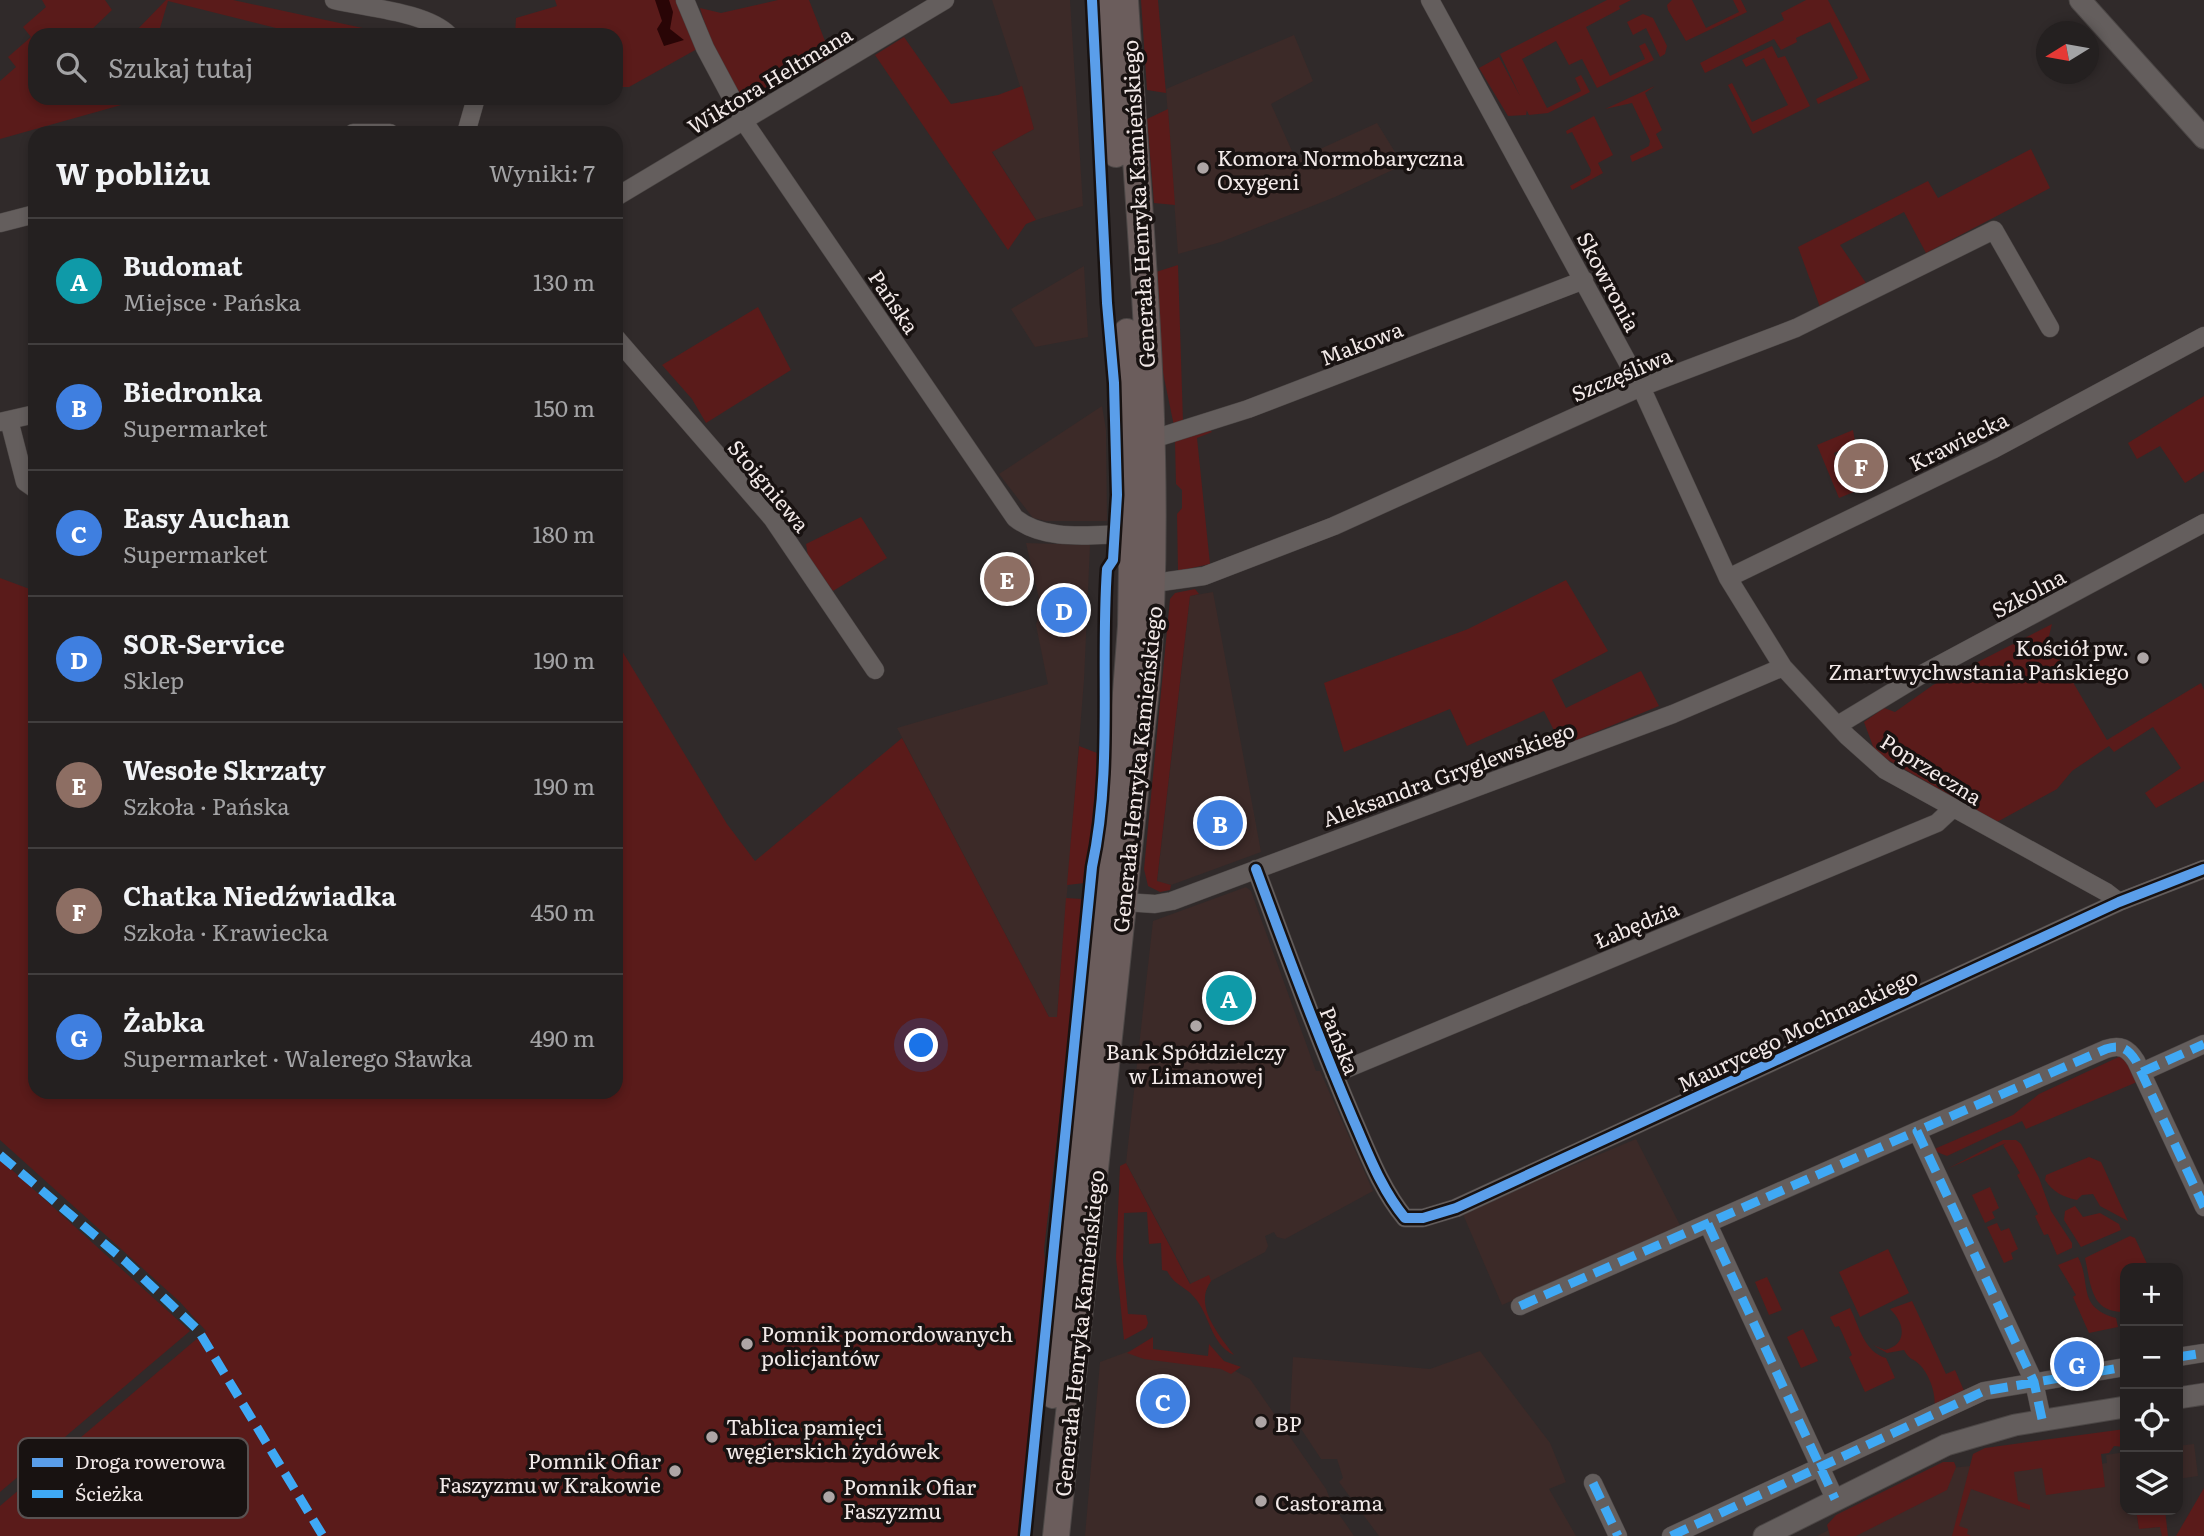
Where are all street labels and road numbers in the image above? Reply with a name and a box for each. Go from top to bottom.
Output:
street label: Wiktora Heltmana [681,17,858,141]
street label: Generała Henryka Kamieńskiego [1113,39,1161,369]
street label: Skowronia [1571,225,1650,337]
street label: Pańska [862,263,928,340]
street label: Makowa [1315,312,1407,372]
street label: Szczęśliwa [1566,338,1677,408]
street label: Krawiecka [1903,402,2013,477]
street label: Stoigniewa [722,432,818,539]
street label: Szkolna [1986,559,2071,624]
street label: Generała Henryka Kamieńskiego [1103,604,1169,934]
street label: Aleksandra Gryglewskiego [1318,713,1578,833]
street label: Poprzeczna [1875,725,1989,812]
street label: Łabędzia [1589,891,1684,955]
street label: Maurycego Mochnackiego [1672,960,1922,1098]
street label: Pańska [1313,1001,1369,1079]
street label: Generała Henryka Kamieńskiego [1045,1168,1111,1498]

